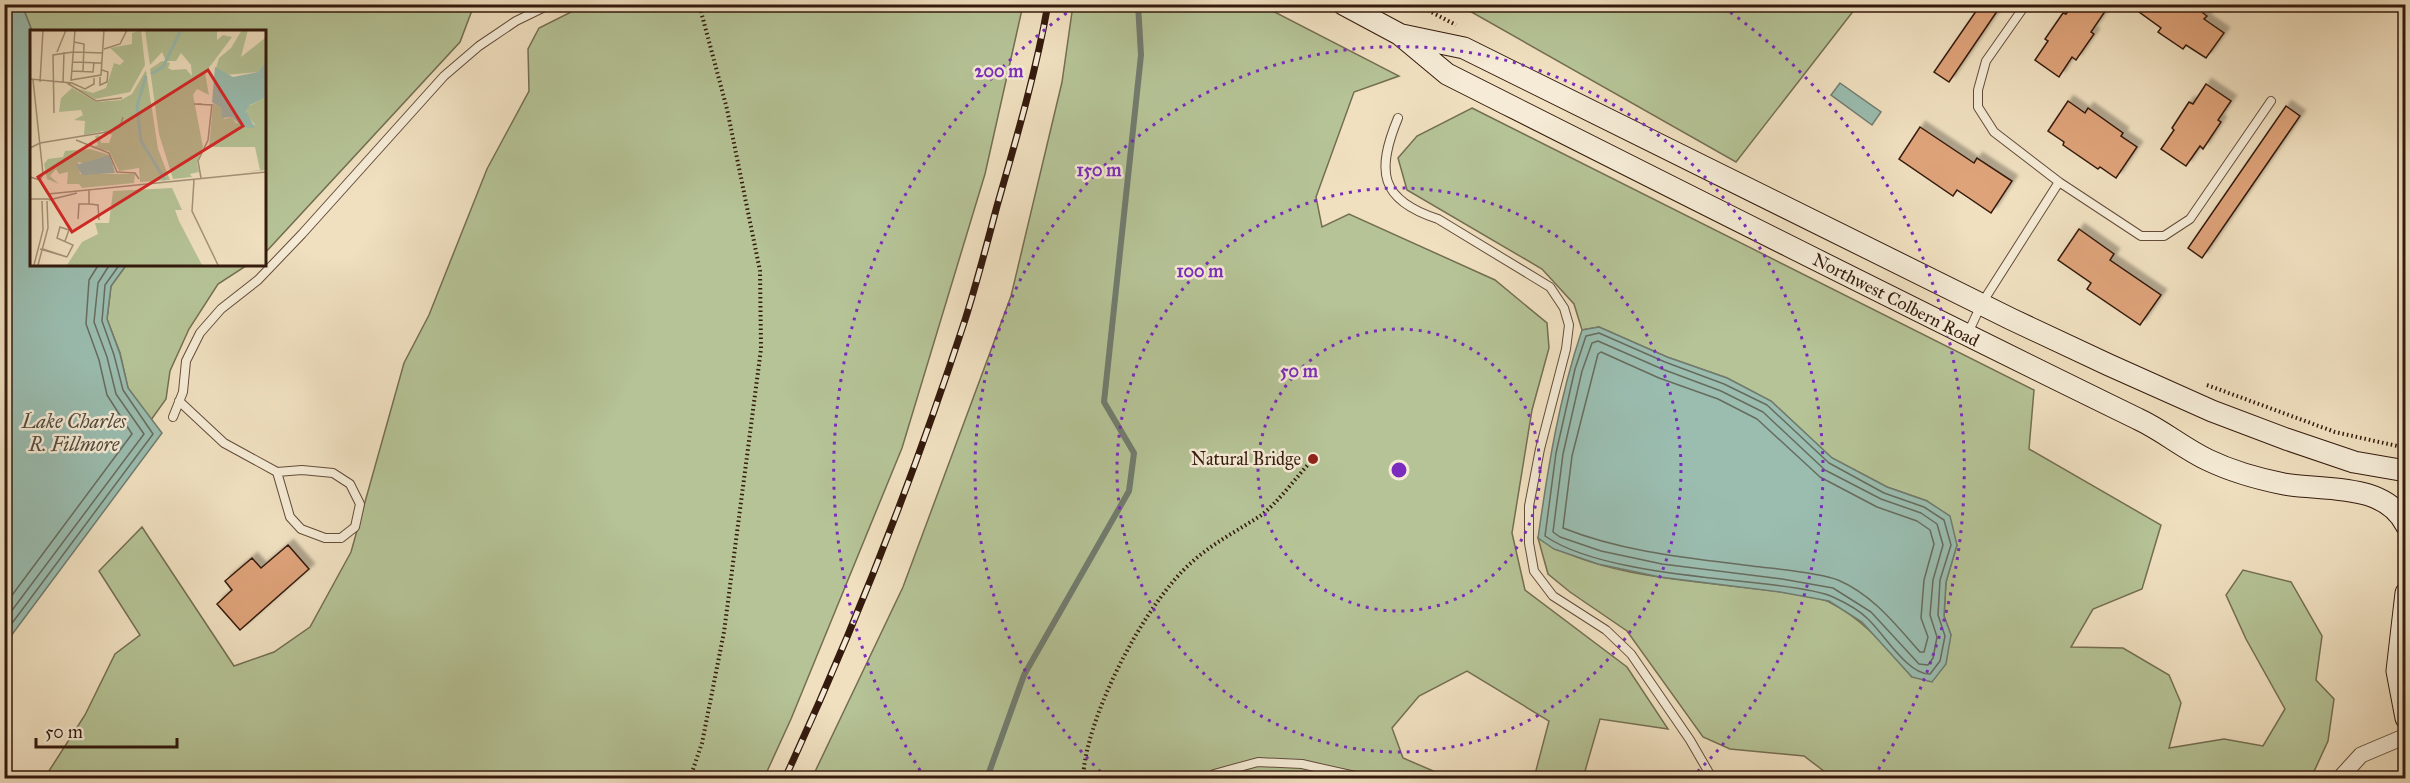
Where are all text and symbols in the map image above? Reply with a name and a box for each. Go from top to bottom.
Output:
inset map [30,30,266,266]
text: 200 m [975,60,1024,82]
text: 150 m [1077,159,1122,181]
street label: Northwest Colbern Road [1809,248,1983,352]
text: 100 m [1177,260,1224,282]
text: 50 m [1280,360,1319,382]
water label: Lake Charles R. Fillmore [21,409,127,456]
place label: Natural Bridge [1191,448,1301,471]
marker: Natural Bridge [1306,452,1320,466]
centre of rings [1389,460,1409,480]
scale bar [36,711,177,749]
text: 50 m [45,721,83,743]

